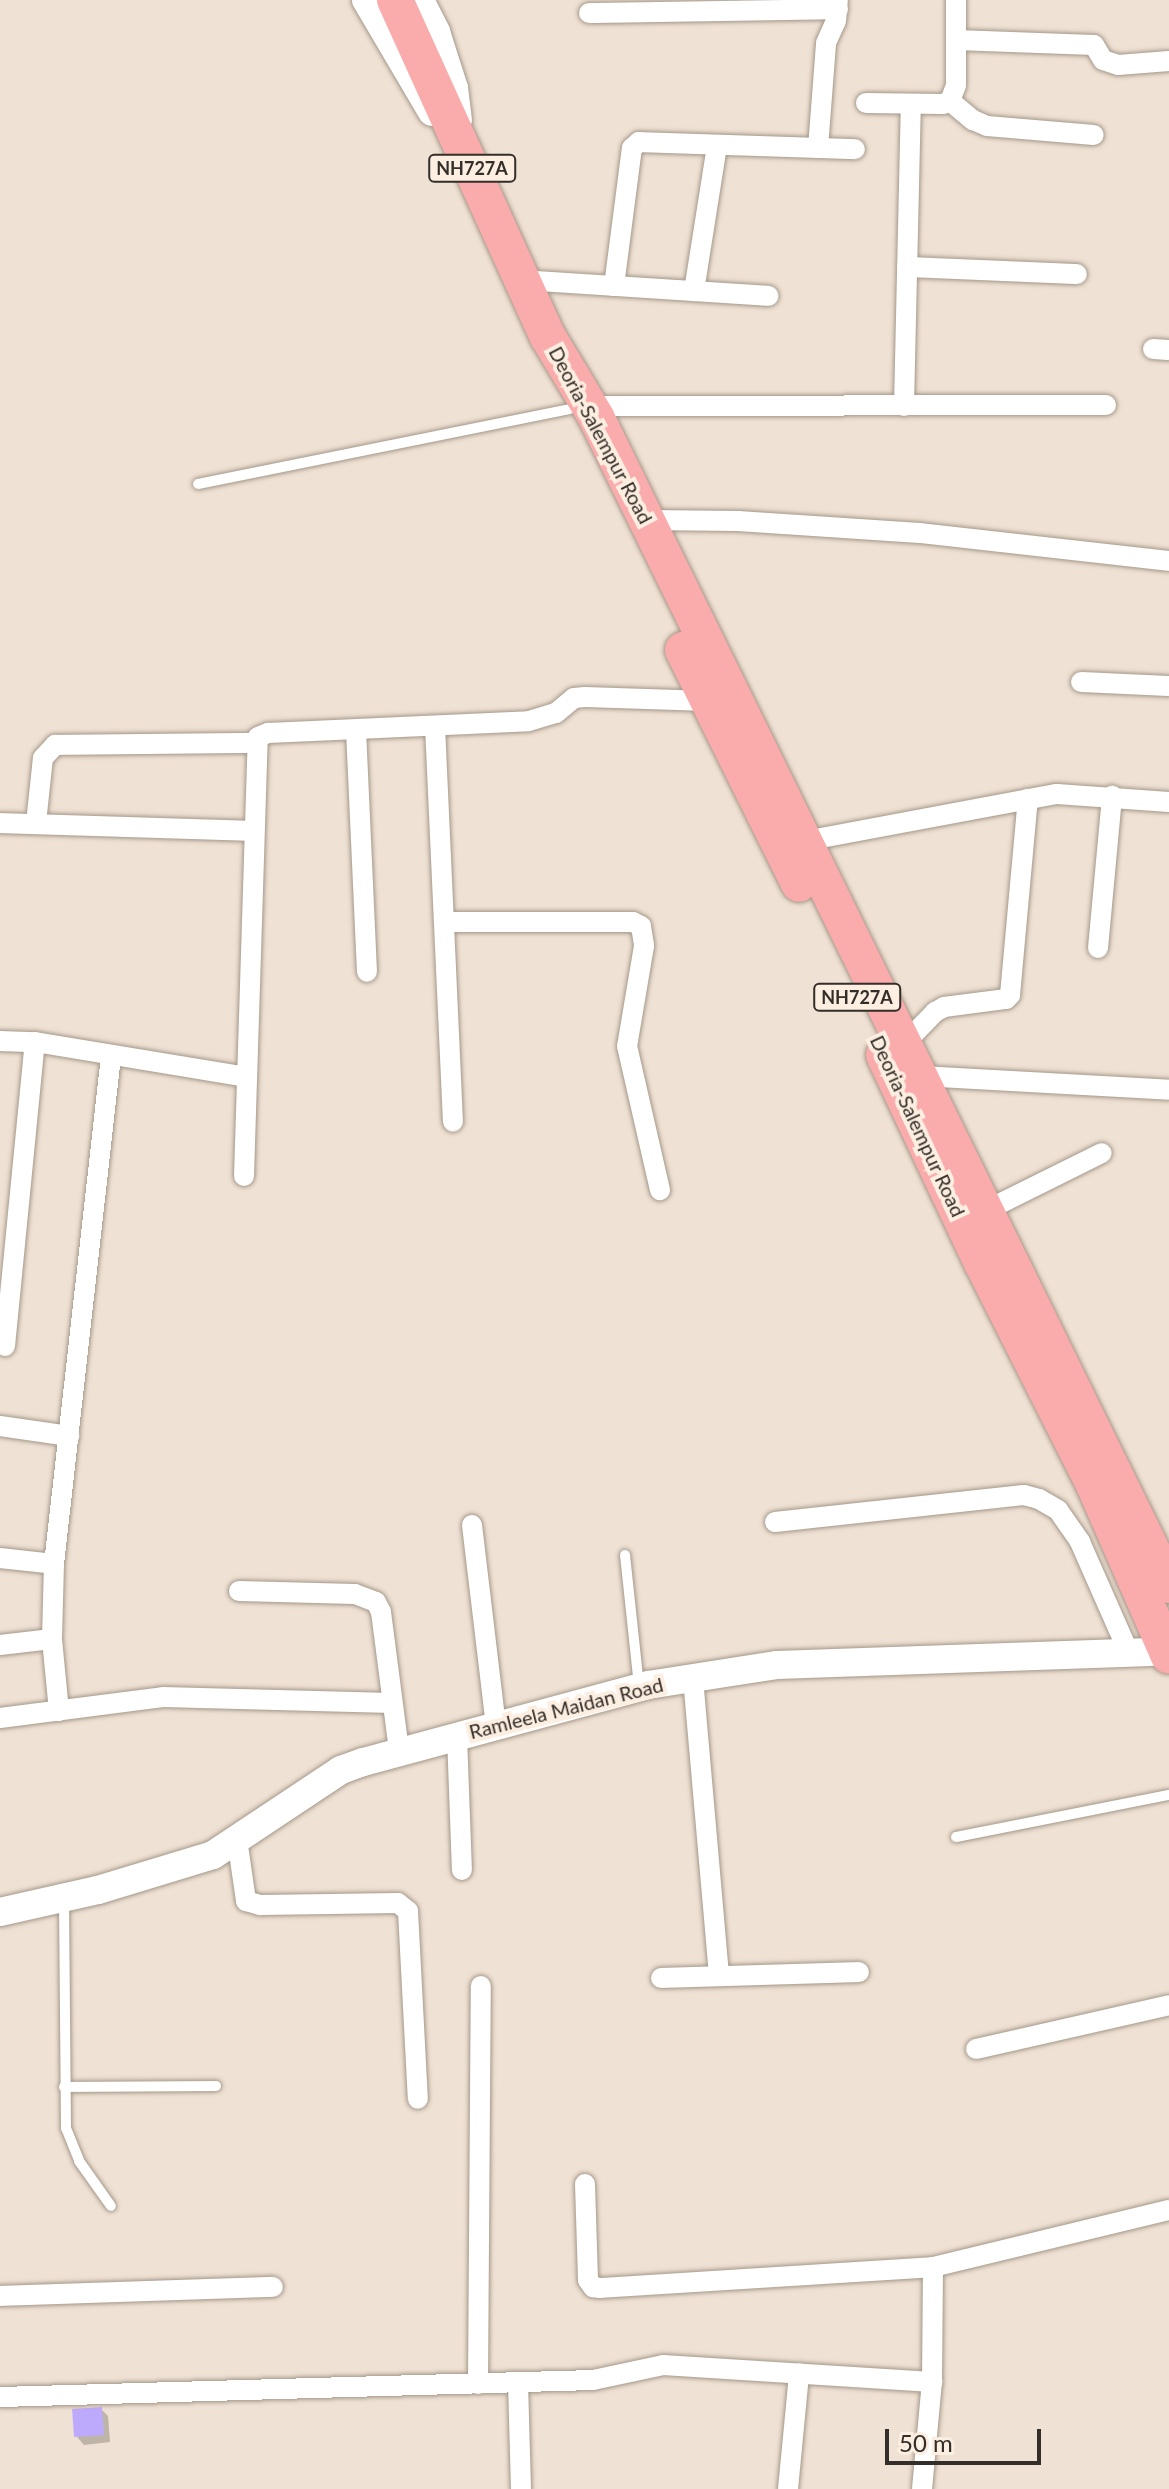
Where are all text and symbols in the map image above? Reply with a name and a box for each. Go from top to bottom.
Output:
road number: NH727A [428,154,516,182]
street label: Deoria-Salempur Road [544,342,658,528]
road number: NH727A [813,983,901,1011]
street label: Deoria-Salempur Road [865,1031,971,1221]
street label: Ramleela Maidan Road [466,1672,666,1744]
scale bar [889,2413,1045,2463]
text: 50 m [899,2428,953,2457]

